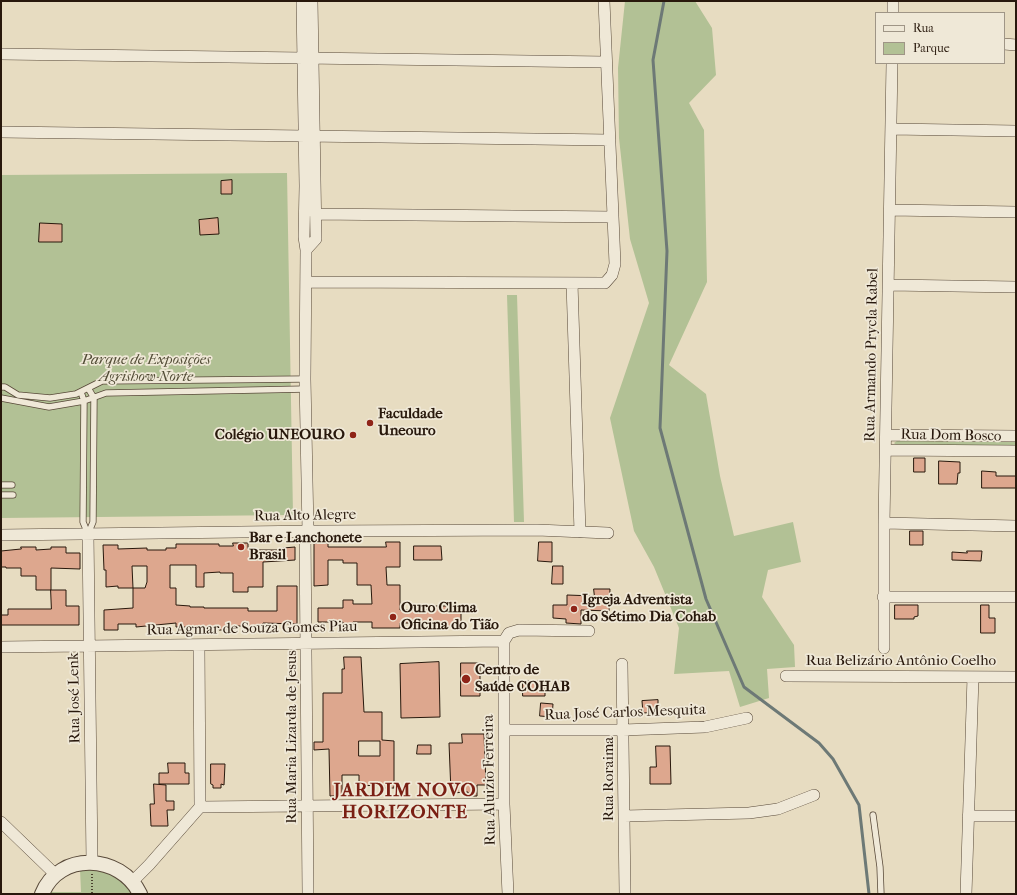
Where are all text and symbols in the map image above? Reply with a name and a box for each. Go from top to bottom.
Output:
legend [875,12,1005,64]
text: Rua [913,21,934,35]
text: Parque [913,41,950,55]
street label: Rua Armando Prycla Rabel [861,268,883,442]
park label: Parque de Exposições Agrishow Norte [81,351,211,386]
place label: Faculdade Uneouro [378,405,443,440]
marker: Faculdade Uneouro [365,418,375,428]
place label: Colégio UNEOURO [215,426,345,444]
street label: Rua Dom Bosco [900,426,1002,446]
marker: Colégio UNEOURO [348,430,358,440]
street label: Rua Alto Alegre [254,506,356,526]
place label: Bar e Lanchonete Brasil [249,529,362,564]
marker: Bar e Lanchonete Brasil [236,542,246,552]
place label: Igreja Adventista do Sétimo Dia Cohab [582,591,716,626]
place label: Ouro Clima Oficina do Tião [401,599,499,634]
marker: Igreja Adventista do Sétimo Dia Cohab [569,604,579,614]
marker: Ouro Clima Oficina do Tião [388,612,398,622]
street label: Rua Agmar de Souza Gomes Piau [146,618,358,640]
street label: Rua Maria Lizarda de Jesus [283,650,301,824]
street label: Rua José Lenk [65,652,85,744]
street label: Rua Belizário Antônio Coelho [806,652,996,670]
place label: Centro de Saúde COHAB [475,661,570,696]
marker: Centro de Saúde COHAB [460,673,472,685]
street label: Rua José Carlos Mesquita [544,701,706,725]
street label: Rua Aluizio Ferreira [480,714,500,846]
street label: Rua Roraima [600,737,618,821]
district label: JARDIM NOVO HORIZONTE [334,780,476,824]

